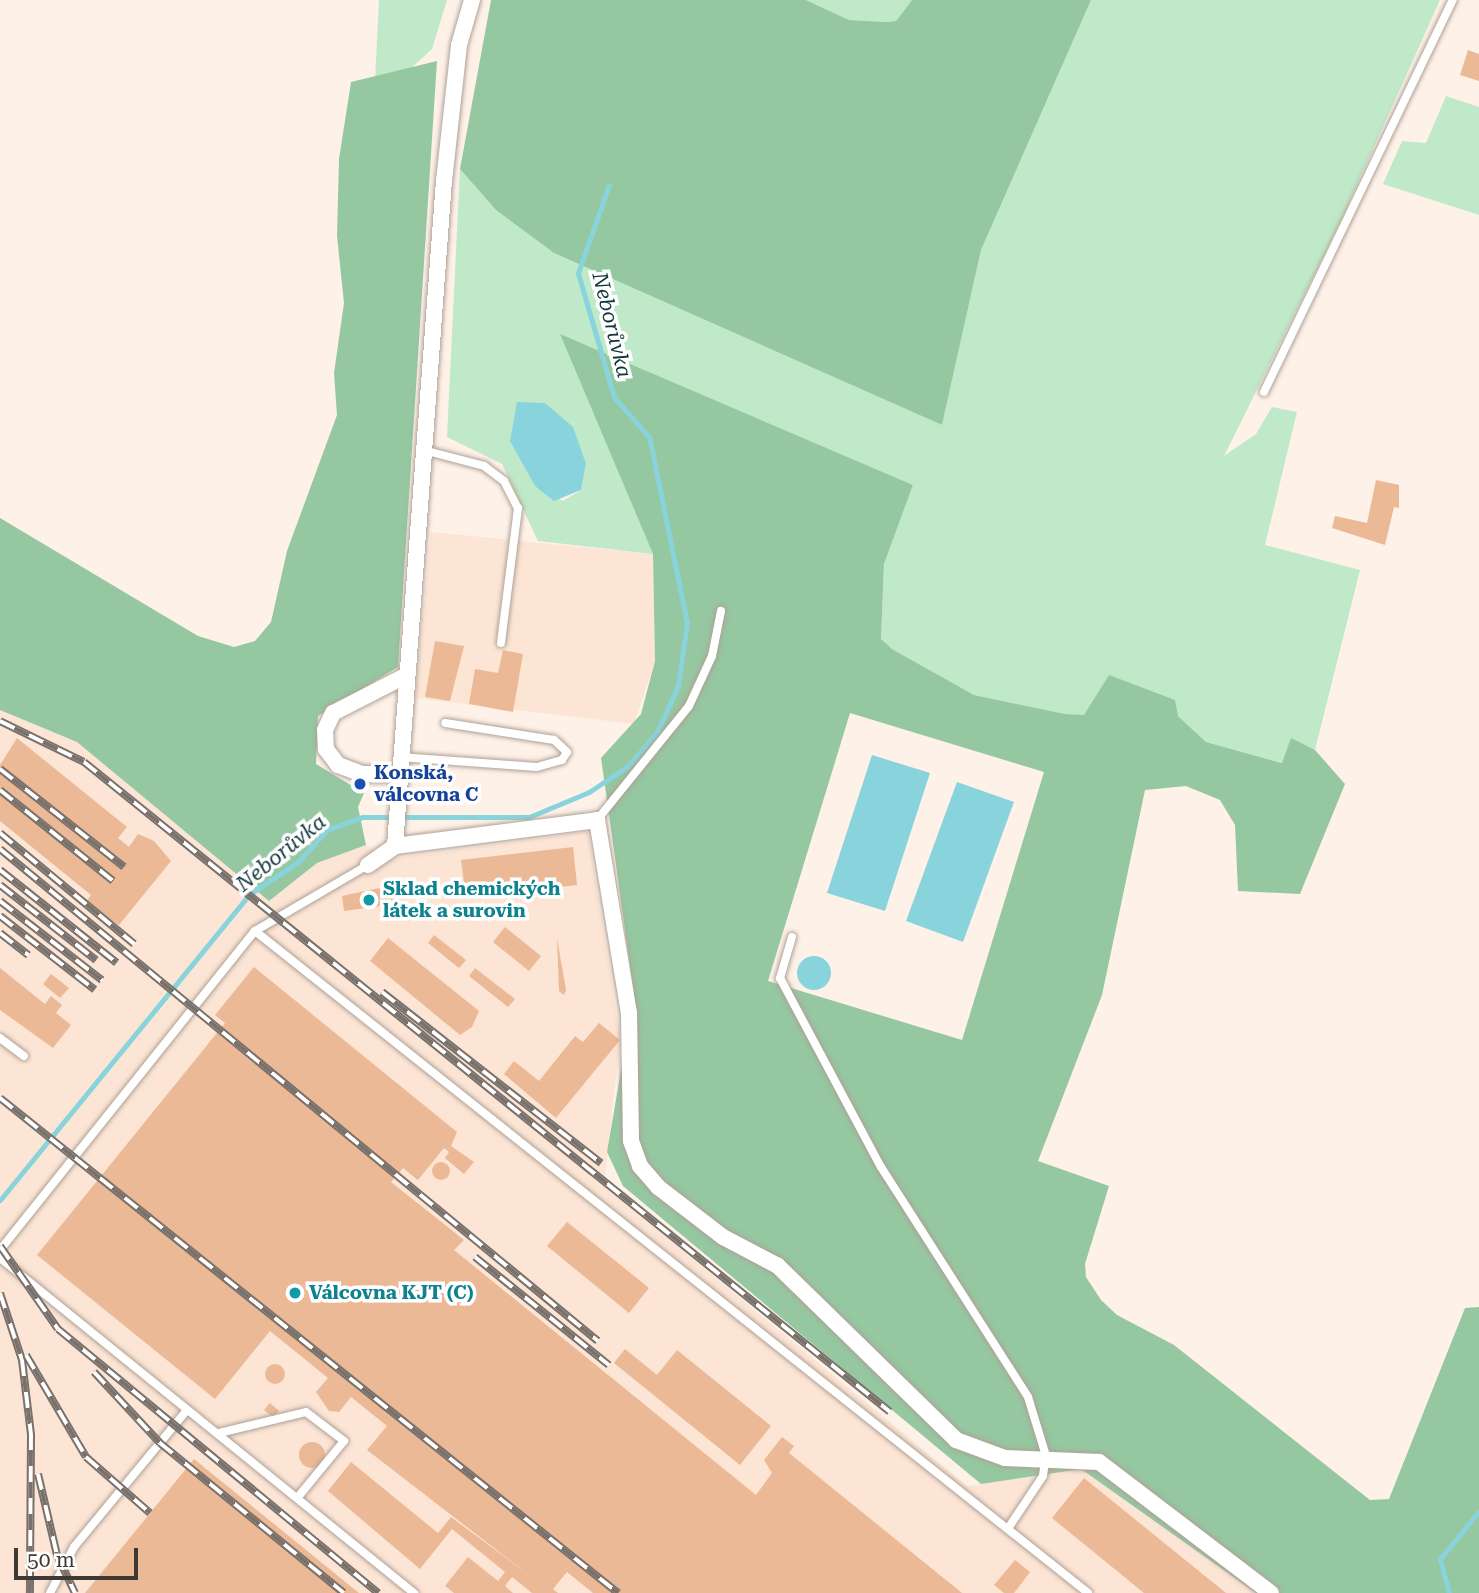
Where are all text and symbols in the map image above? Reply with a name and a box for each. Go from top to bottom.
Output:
water label: Neborůvka [587,269,637,381]
place label: Konská, válcovna C [374,762,478,806]
marker: Konská, válcovna C [352,776,368,792]
water label: Neborůvka [231,809,331,897]
place label: Sklad chemických látek a surovin [383,878,560,922]
marker: Sklad chemických látek a surovin [361,892,377,908]
place label: Válcovna KJT (C) [309,1282,473,1304]
marker: Válcovna KJT (C) [287,1285,303,1301]
scale bar [18,1534,142,1578]
text: 50 m [27,1548,75,1572]

